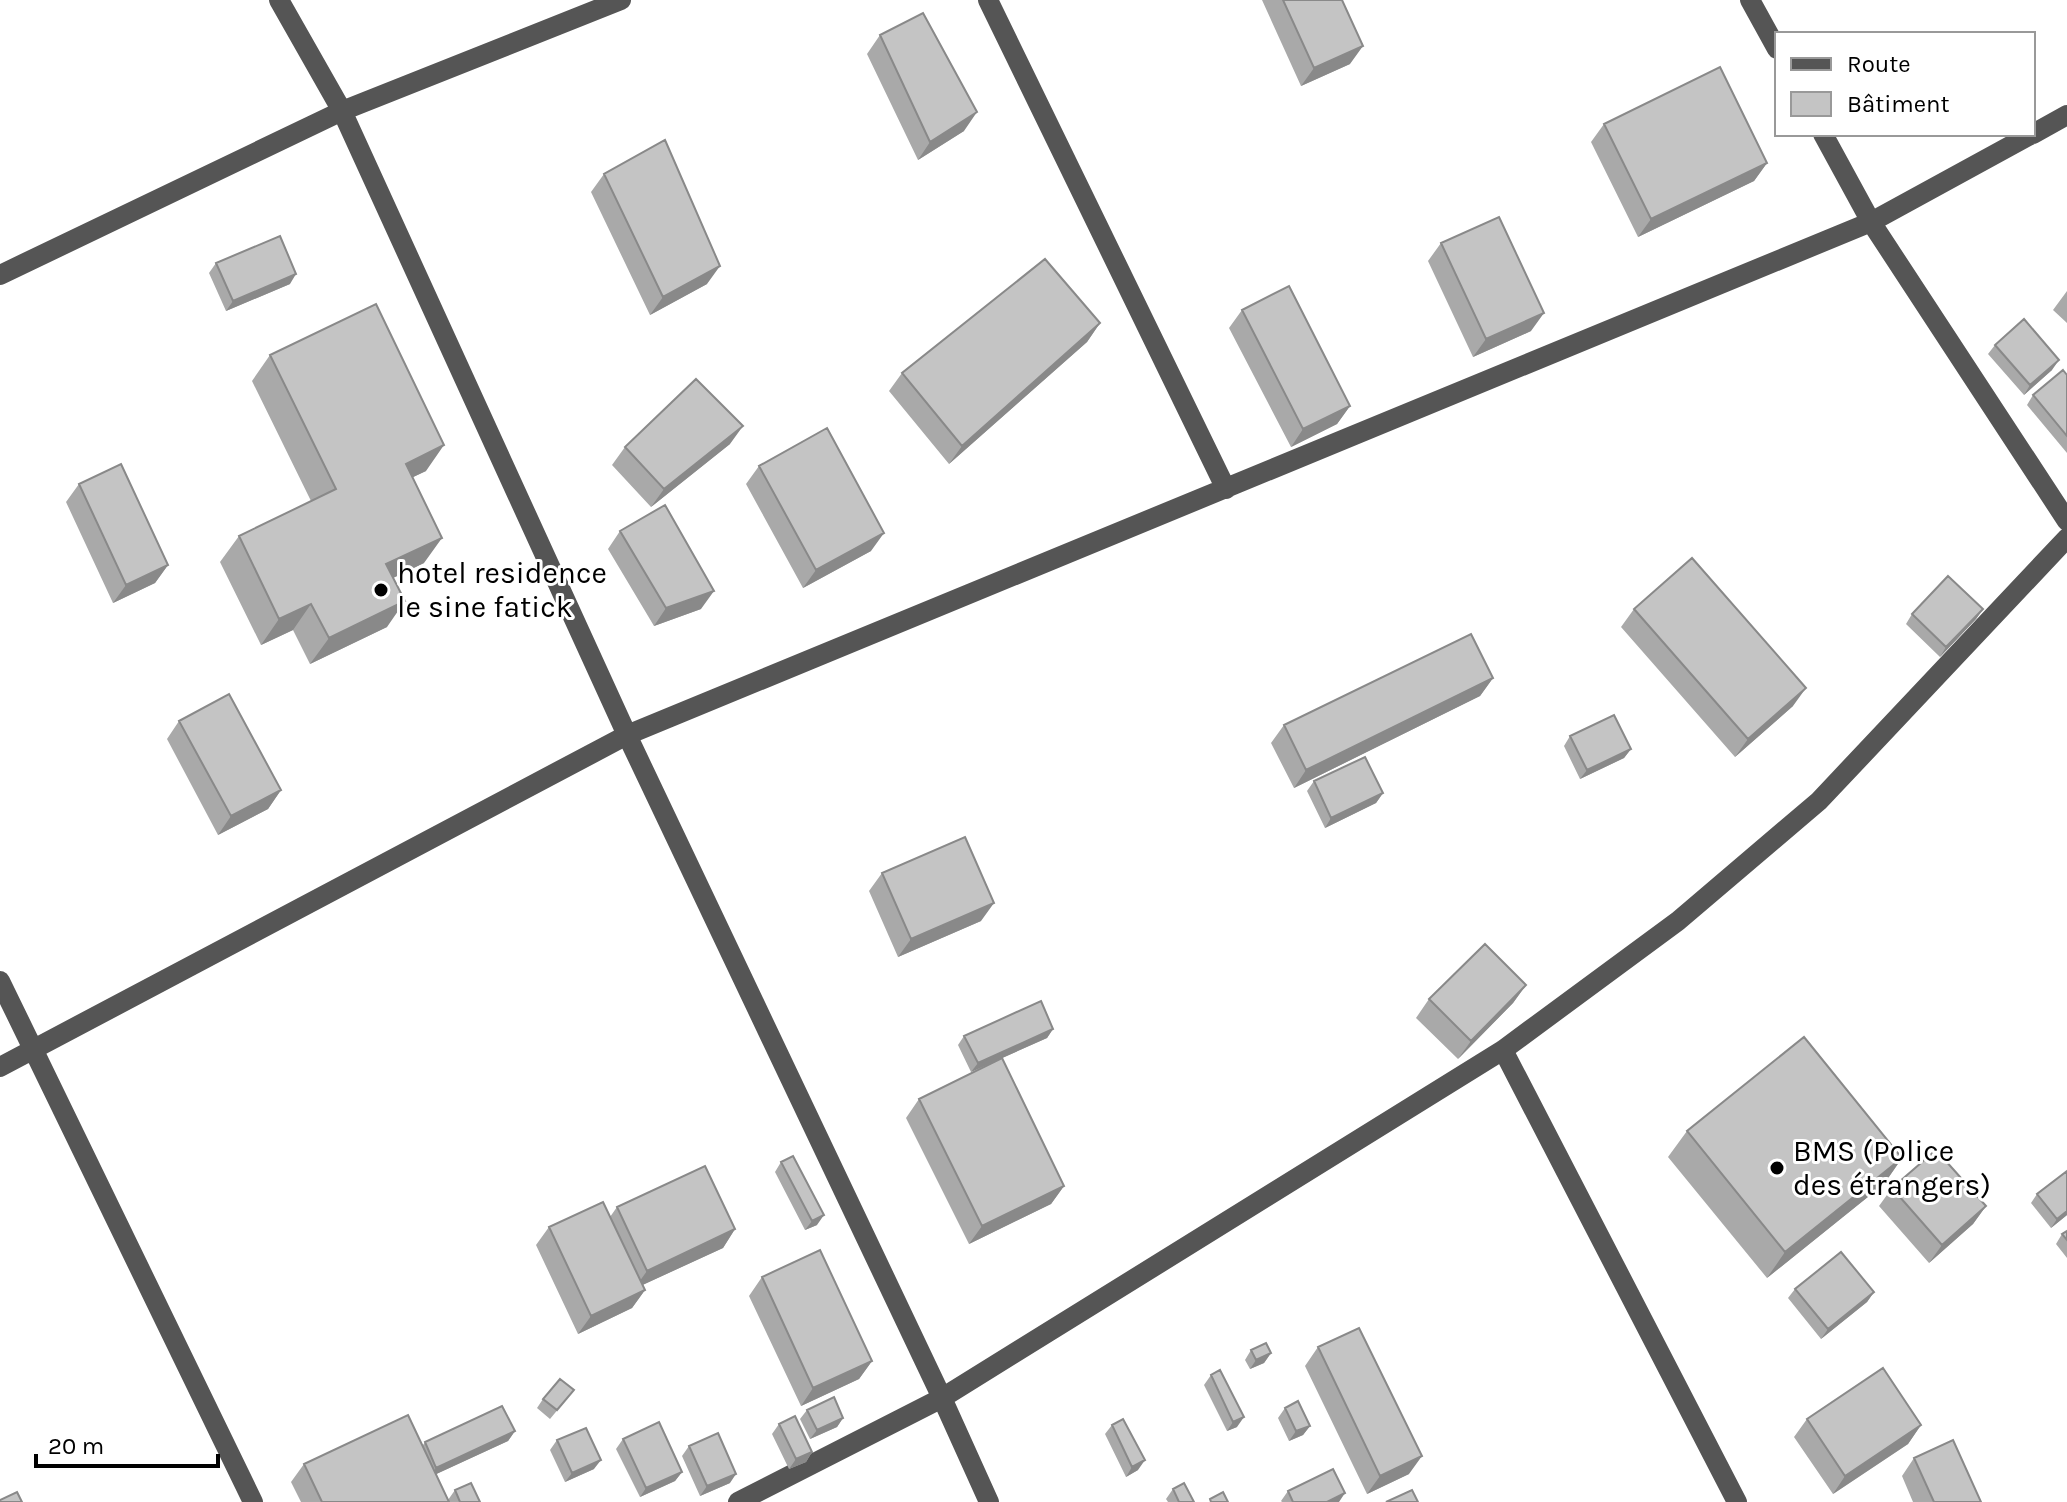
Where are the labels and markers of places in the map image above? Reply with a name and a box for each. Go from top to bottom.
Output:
place label: hotel residence le sine fatick [397,555,607,625]
marker: hotel residence le sine fatick [372,581,390,599]
place label: BMS (Police des étrangers) [1793,1133,1991,1203]
marker: BMS (Police des étrangers) [1768,1159,1786,1177]

